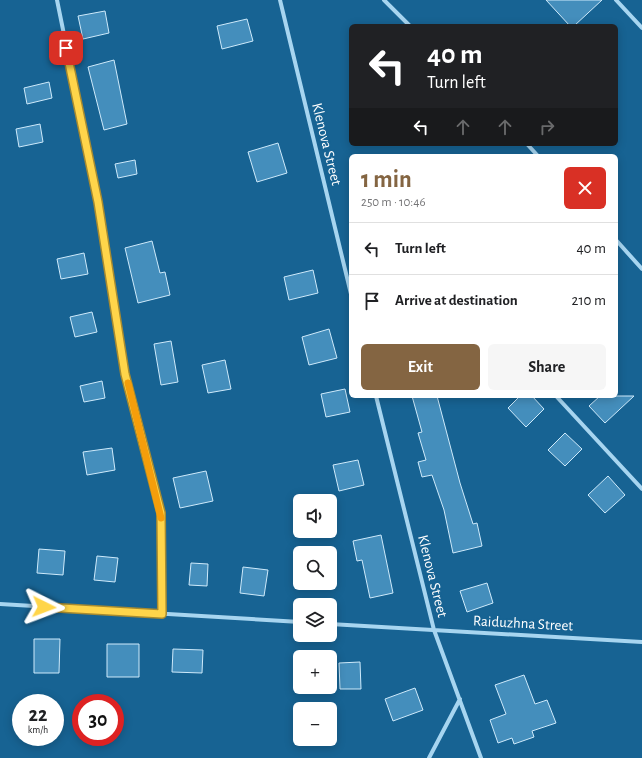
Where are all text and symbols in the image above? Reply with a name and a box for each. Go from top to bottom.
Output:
pin [49,31,83,65]
icon: arrive [55,37,77,59]
icon: left [361,40,413,92]
text: 40 m [427,41,483,69]
text: Turn left [427,74,486,92]
street label: Klenova Street [309,101,344,187]
icon: left [410,116,432,138]
icon: ahead [452,116,474,138]
icon: ahead [494,116,516,138]
icon: right [536,116,558,138]
button: close [564,167,606,209]
text: 1 min [361,168,412,192]
text: 250 m · 10:46 [361,196,426,209]
icon: left [361,238,383,260]
text: Turn left [395,241,446,256]
text: 40 m [576,241,606,256]
icon: arrive [361,290,383,312]
text: Arrive at destination [395,293,518,308]
text: 210 m [572,293,606,308]
button: Exit [361,344,480,390]
button: Share [488,344,606,390]
map controls [293,494,337,746]
button: sound [293,494,337,538]
street label: Klenova Street [415,533,450,619]
button: search [293,546,337,590]
position arrow [23,586,65,628]
button: layers [293,598,337,642]
street label: Raiduzhna Street [473,613,574,634]
button: + [293,650,337,694]
speed limit sign: 30 [72,694,124,746]
button: − [293,702,337,746]
text: 22 [29,705,47,725]
text: km/h [28,725,48,735]

